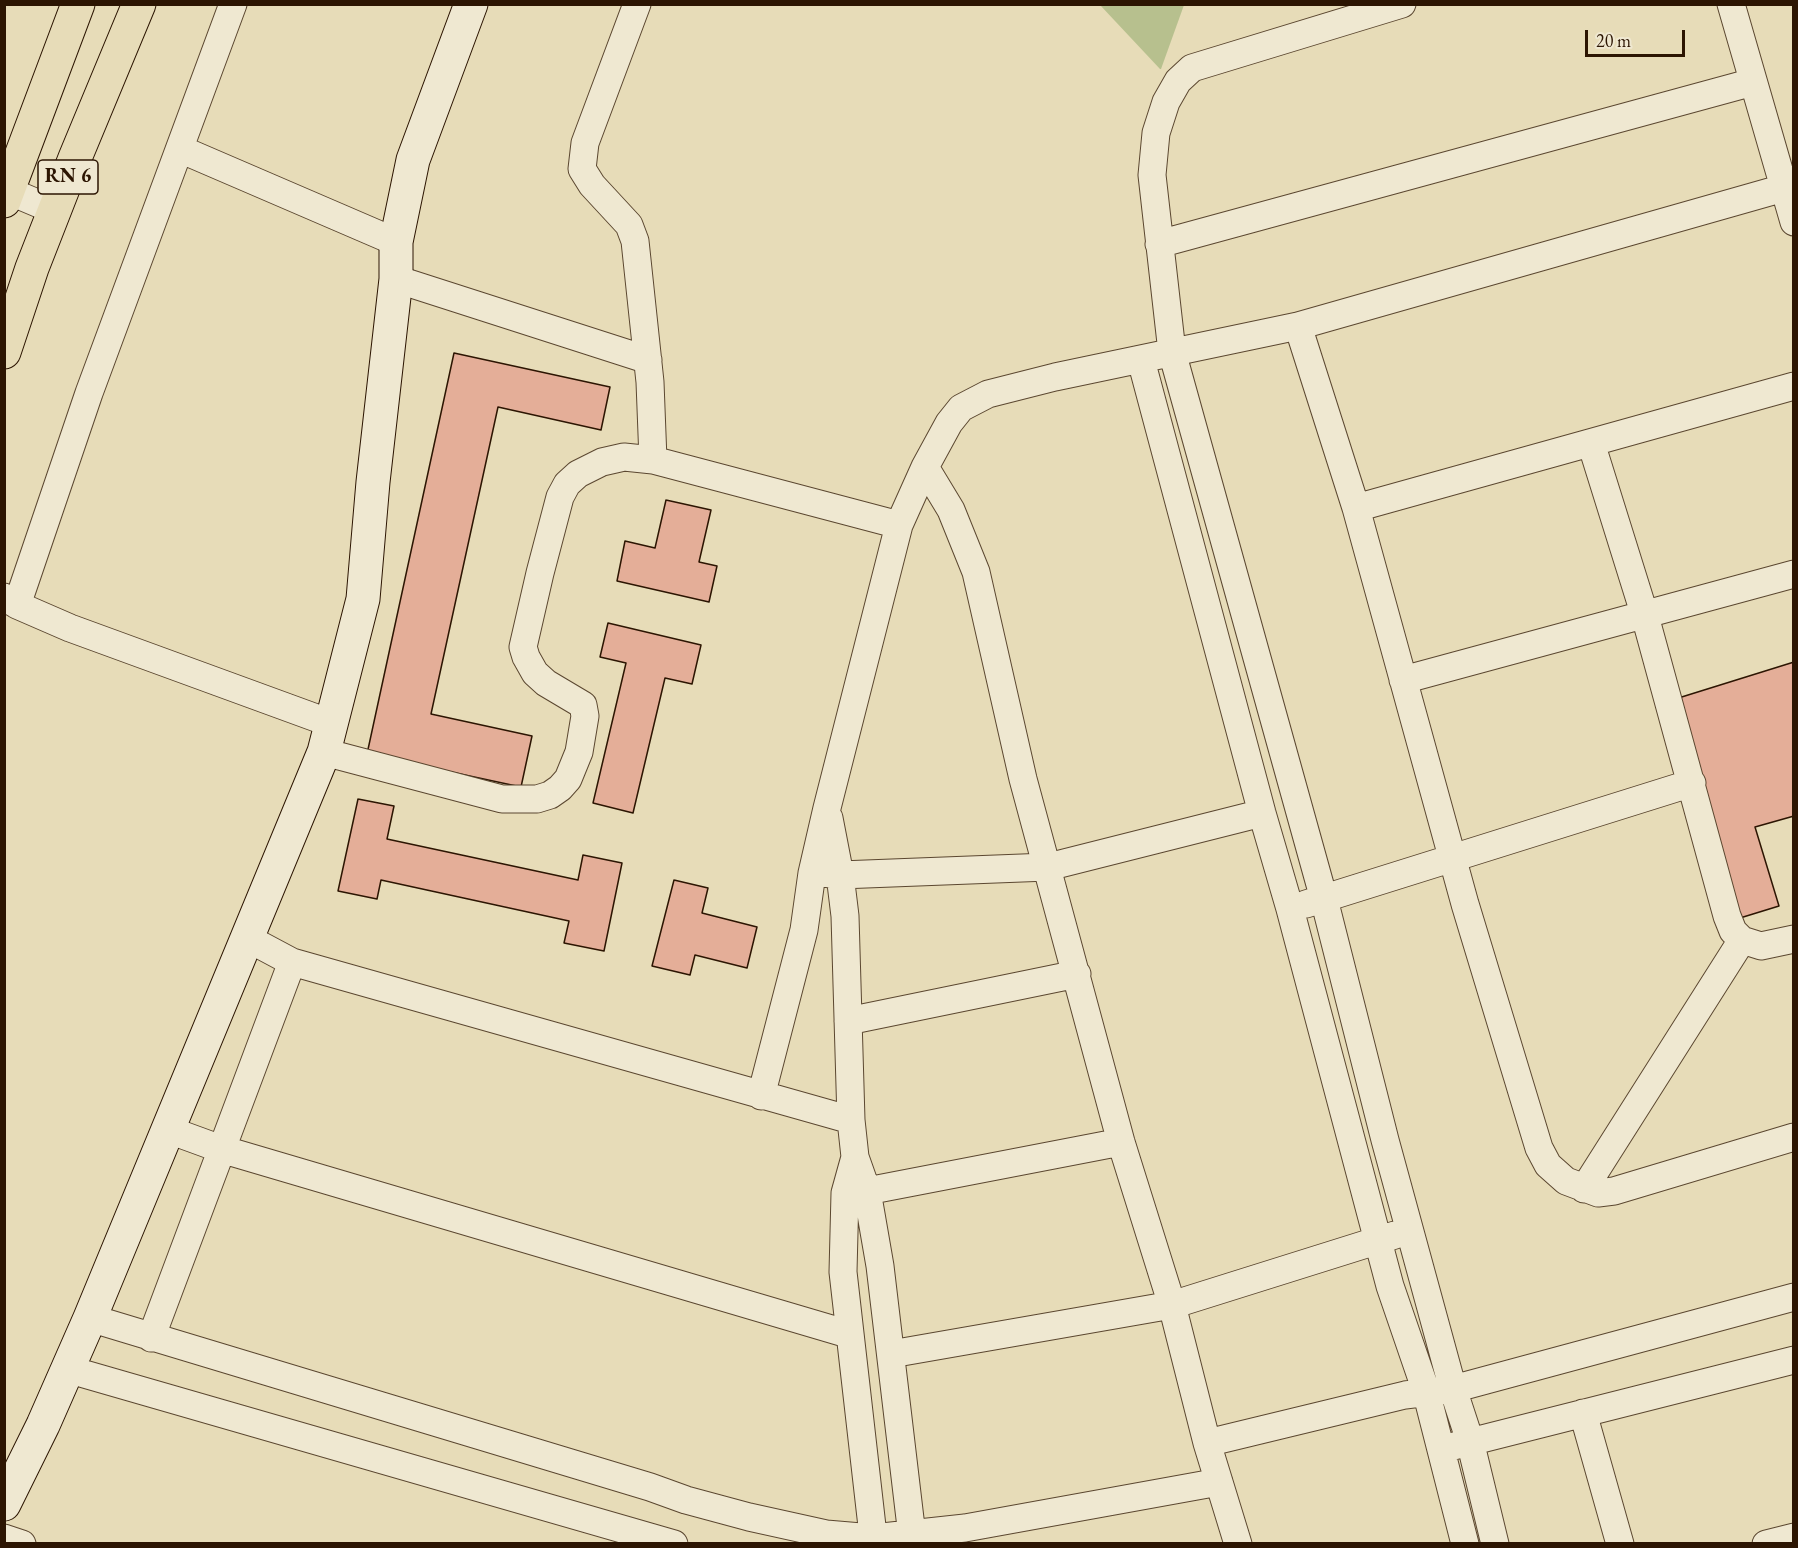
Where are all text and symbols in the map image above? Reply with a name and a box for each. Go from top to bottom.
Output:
scale bar [1588,18,1688,56]
text: 20 m [1596,29,1631,52]
road number: RN 6 [38,160,98,194]

